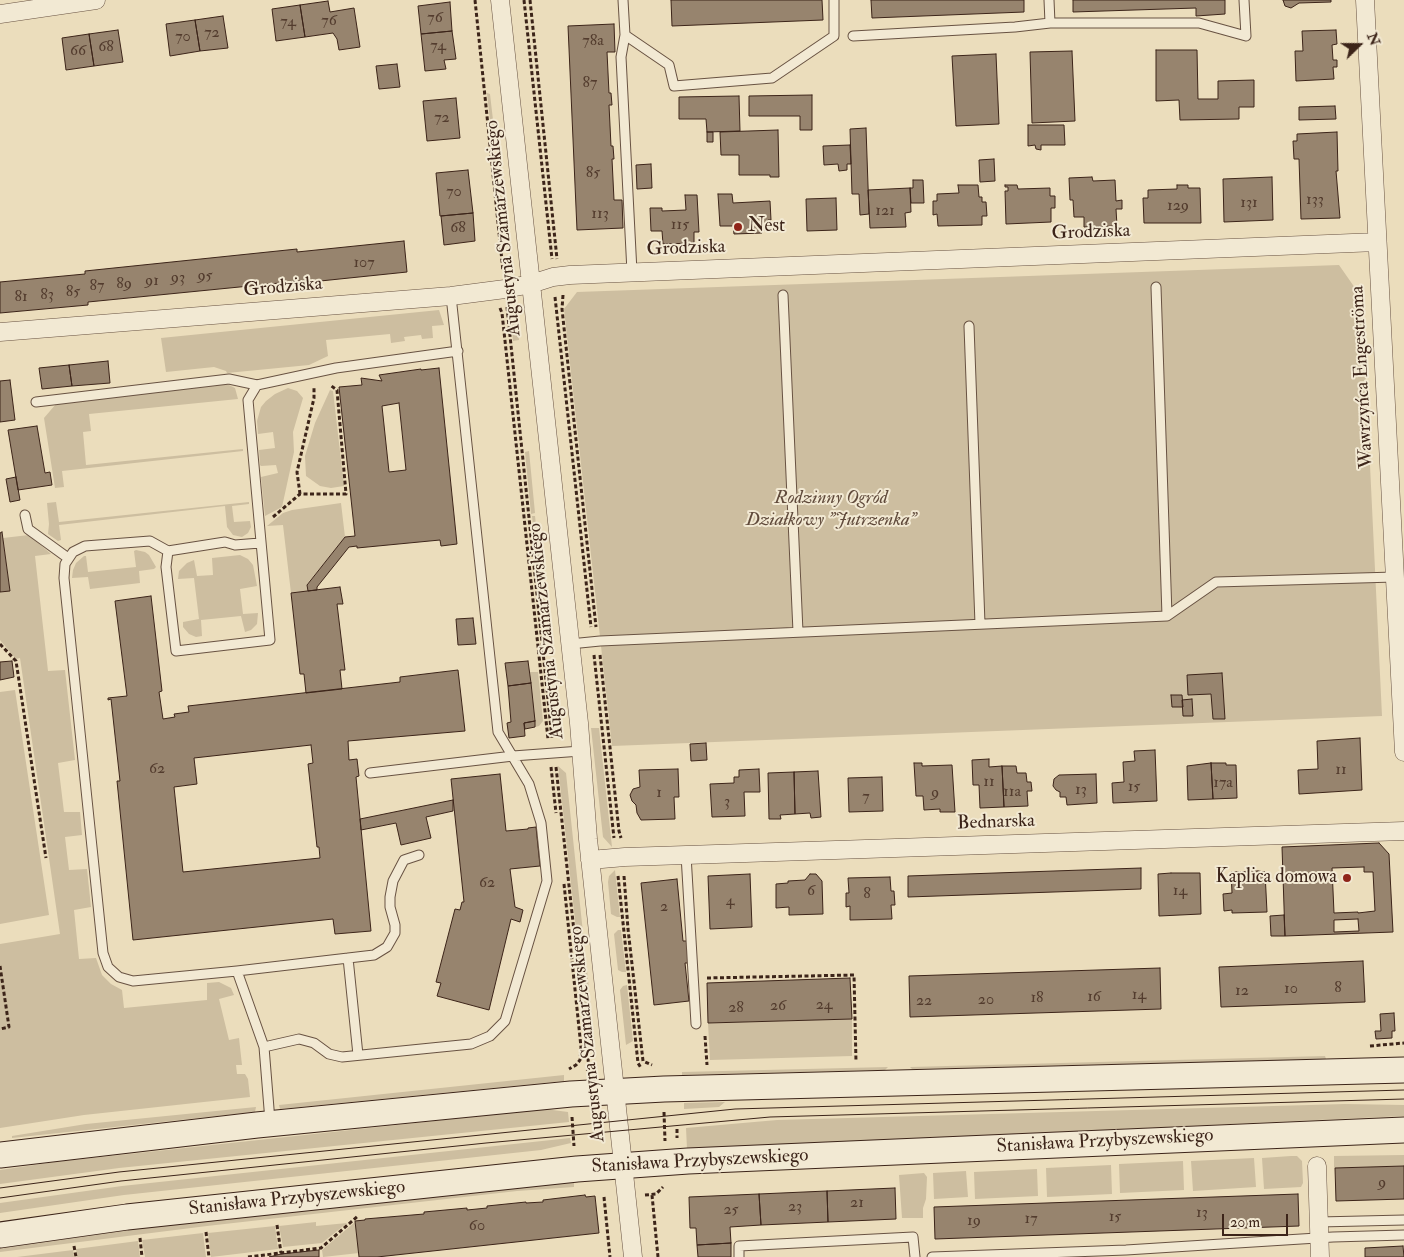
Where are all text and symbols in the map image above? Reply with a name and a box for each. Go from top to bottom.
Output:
house number: 76 [427,9,443,29]
house number: 76 [321,12,337,32]
house number: 74 [280,13,296,33]
north arrow [1334,20,1384,70]
house number: 72 [204,24,220,44]
house number: 70 [175,28,191,48]
text: N [1363,30,1384,48]
house number: 78a [582,32,604,52]
house number: 74 [430,37,446,57]
house number: 68 [98,38,114,58]
house number: 66 [70,42,86,62]
house number: 87 [583,74,597,94]
house number: 72 [434,109,450,129]
street label: Augustyna Szamarzewskiego [481,119,527,337]
house number: 85 [586,164,600,184]
house number: 70 [446,183,462,203]
house number: 133 [1306,191,1324,211]
house number: 131 [1240,194,1258,214]
house number: 129 [1167,197,1189,217]
house number: 121 [875,202,895,222]
house number: 113 [591,205,609,225]
house number: 115 [671,216,689,236]
place label: Nest [748,216,785,238]
house number: 68 [450,219,466,239]
street label: Grodziska [1051,220,1131,246]
marker: Nest [732,221,744,233]
street label: Grodziska [646,236,726,262]
house number: 107 [353,254,375,274]
house number: 95 [197,267,213,287]
house number: 93 [171,269,185,289]
house number: 91 [145,272,159,292]
street label: Grodziska [243,273,323,303]
house number: 89 [116,275,132,295]
house number: 87 [90,277,104,297]
house number: 85 [66,283,80,303]
street label: Wawrzyńca Engeströma [1347,285,1379,469]
house number: 83 [40,286,54,306]
house number: 81 [14,288,28,308]
park label: Rodzinny Ogród Działkowy "Jutrzenka" [746,488,916,532]
street label: Augustyna Szamarzewskiego [524,522,570,740]
house number: 62 [149,760,165,780]
house number: 11 [1335,761,1347,781]
house number: 11 [983,773,995,793]
house number: 17a [1213,774,1233,794]
house number: 15 [1128,778,1140,798]
house number: 13 [1075,781,1087,801]
house number: 11a [1003,783,1021,803]
house number: 1 [656,784,662,804]
house number: 9 [931,784,939,804]
house number: 7 [862,788,870,808]
house number: 3 [724,793,730,813]
street label: Bednarska [957,810,1035,836]
place label: Kaplica domowa [1215,867,1337,889]
marker: Kaplica domowa [1341,872,1353,884]
house number: 62 [479,874,495,894]
house number: 6 [807,882,815,902]
house number: 14 [1173,882,1187,902]
house number: 8 [863,885,871,905]
house number: 4 [726,892,734,912]
house number: 2 [660,898,668,918]
street label: Augustyna Szamarzewskiego [565,925,611,1143]
house number: 8 [1334,979,1342,999]
house number: 10 [1284,980,1298,1000]
house number: 12 [1235,982,1249,1002]
house number: 14 [1132,986,1146,1006]
house number: 16 [1087,988,1101,1008]
house number: 18 [1030,989,1044,1009]
house number: 20 [978,991,994,1011]
house number: 22 [916,992,932,1012]
house number: 24 [816,996,832,1016]
house number: 26 [770,997,786,1017]
house number: 28 [728,999,744,1019]
street label: Stanisława Przybyszewskiego [996,1125,1214,1159]
street label: Stanisława Przybyszewskiego [591,1145,809,1179]
house number: 9 [1378,1174,1386,1194]
street label: Stanisława Przybyszewskiego [188,1176,406,1222]
house number: 21 [850,1194,864,1214]
house number: 23 [788,1198,802,1218]
house number: 25 [723,1201,739,1221]
house number: 13 [1196,1204,1208,1224]
scale bar [1224,1204,1290,1236]
house number: 15 [1109,1208,1121,1228]
house number: 17 [1024,1210,1038,1230]
house number: 19 [967,1212,981,1232]
text: 20 m [1230,1213,1260,1232]
house number: 60 [469,1217,485,1237]

